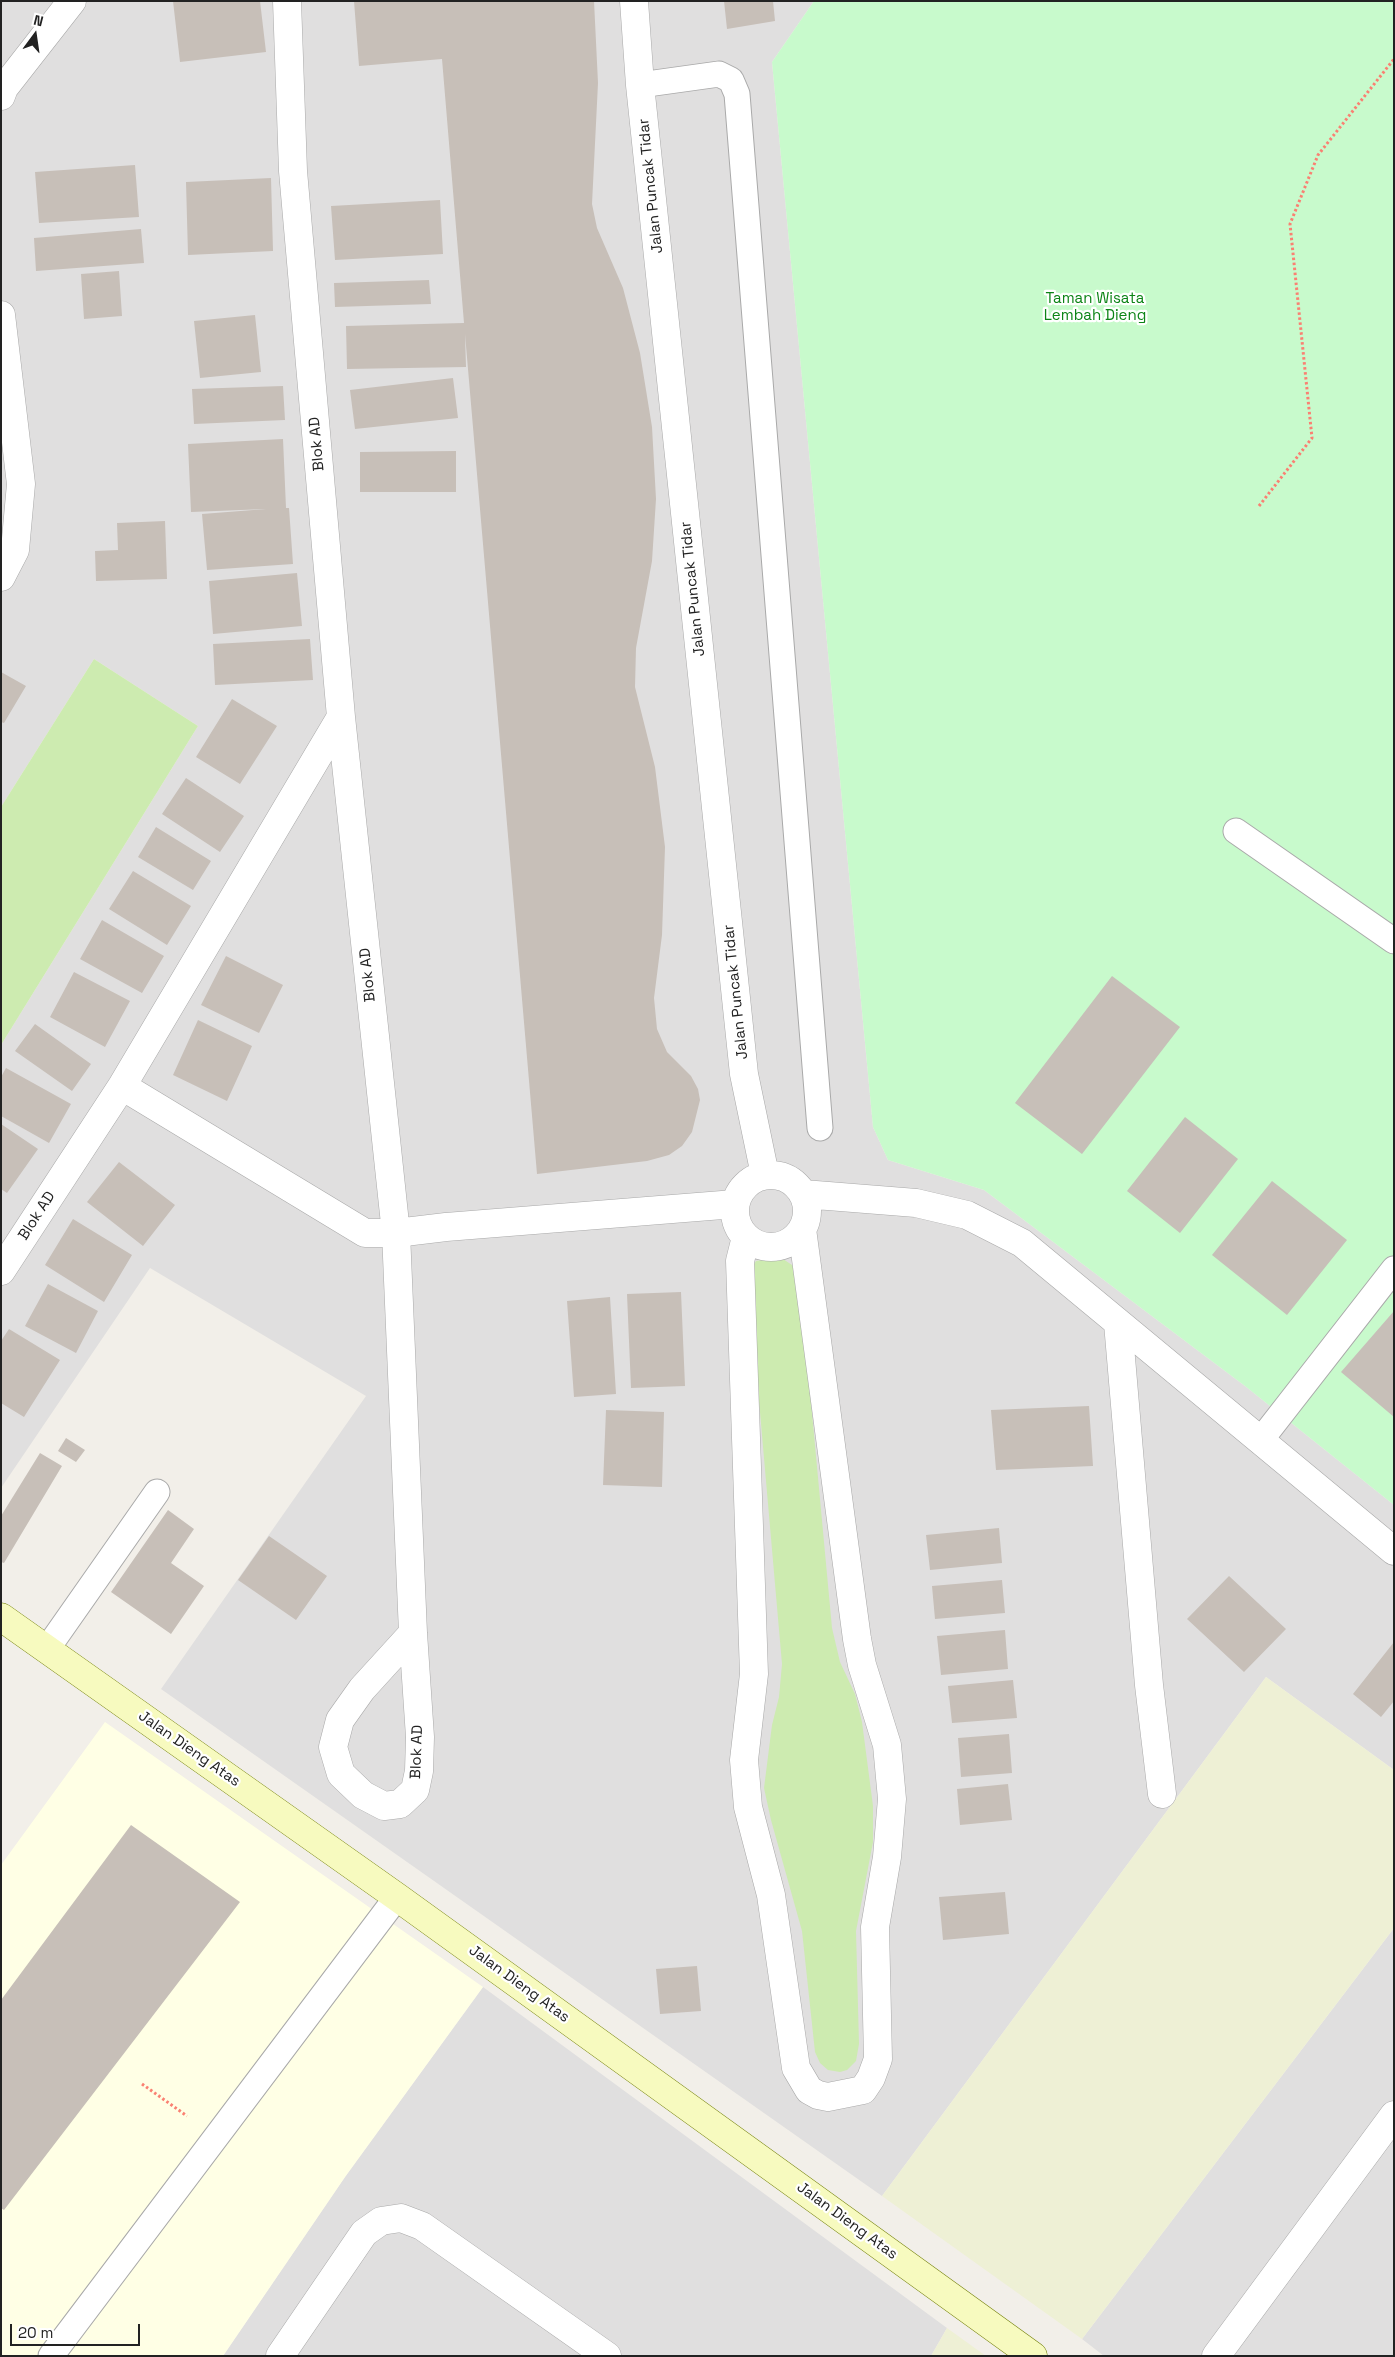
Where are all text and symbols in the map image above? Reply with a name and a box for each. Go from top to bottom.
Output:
north arrow [10,10,60,60]
text: N [32,11,45,30]
street label: Jalan Puncak Tidar [635,118,667,254]
park label: Taman Wisata Lembah Dieng [1044,290,1146,325]
street label: Blok AD [306,416,328,472]
street label: Jalan Puncak Tidar [677,521,709,657]
street label: Jalan Puncak Tidar [720,924,752,1060]
street label: Blok AD [356,947,380,1003]
street label: Blok AD [15,1188,59,1244]
street label: Jalan Dieng Atas [135,1707,243,1791]
street label: Blok AD [407,1725,427,1779]
street label: Jalan Dieng Atas [465,1941,573,2027]
street label: Jalan Dieng Atas [793,2178,901,2264]
scale bar [12,2314,142,2346]
text: 20 m [18,2323,53,2342]

